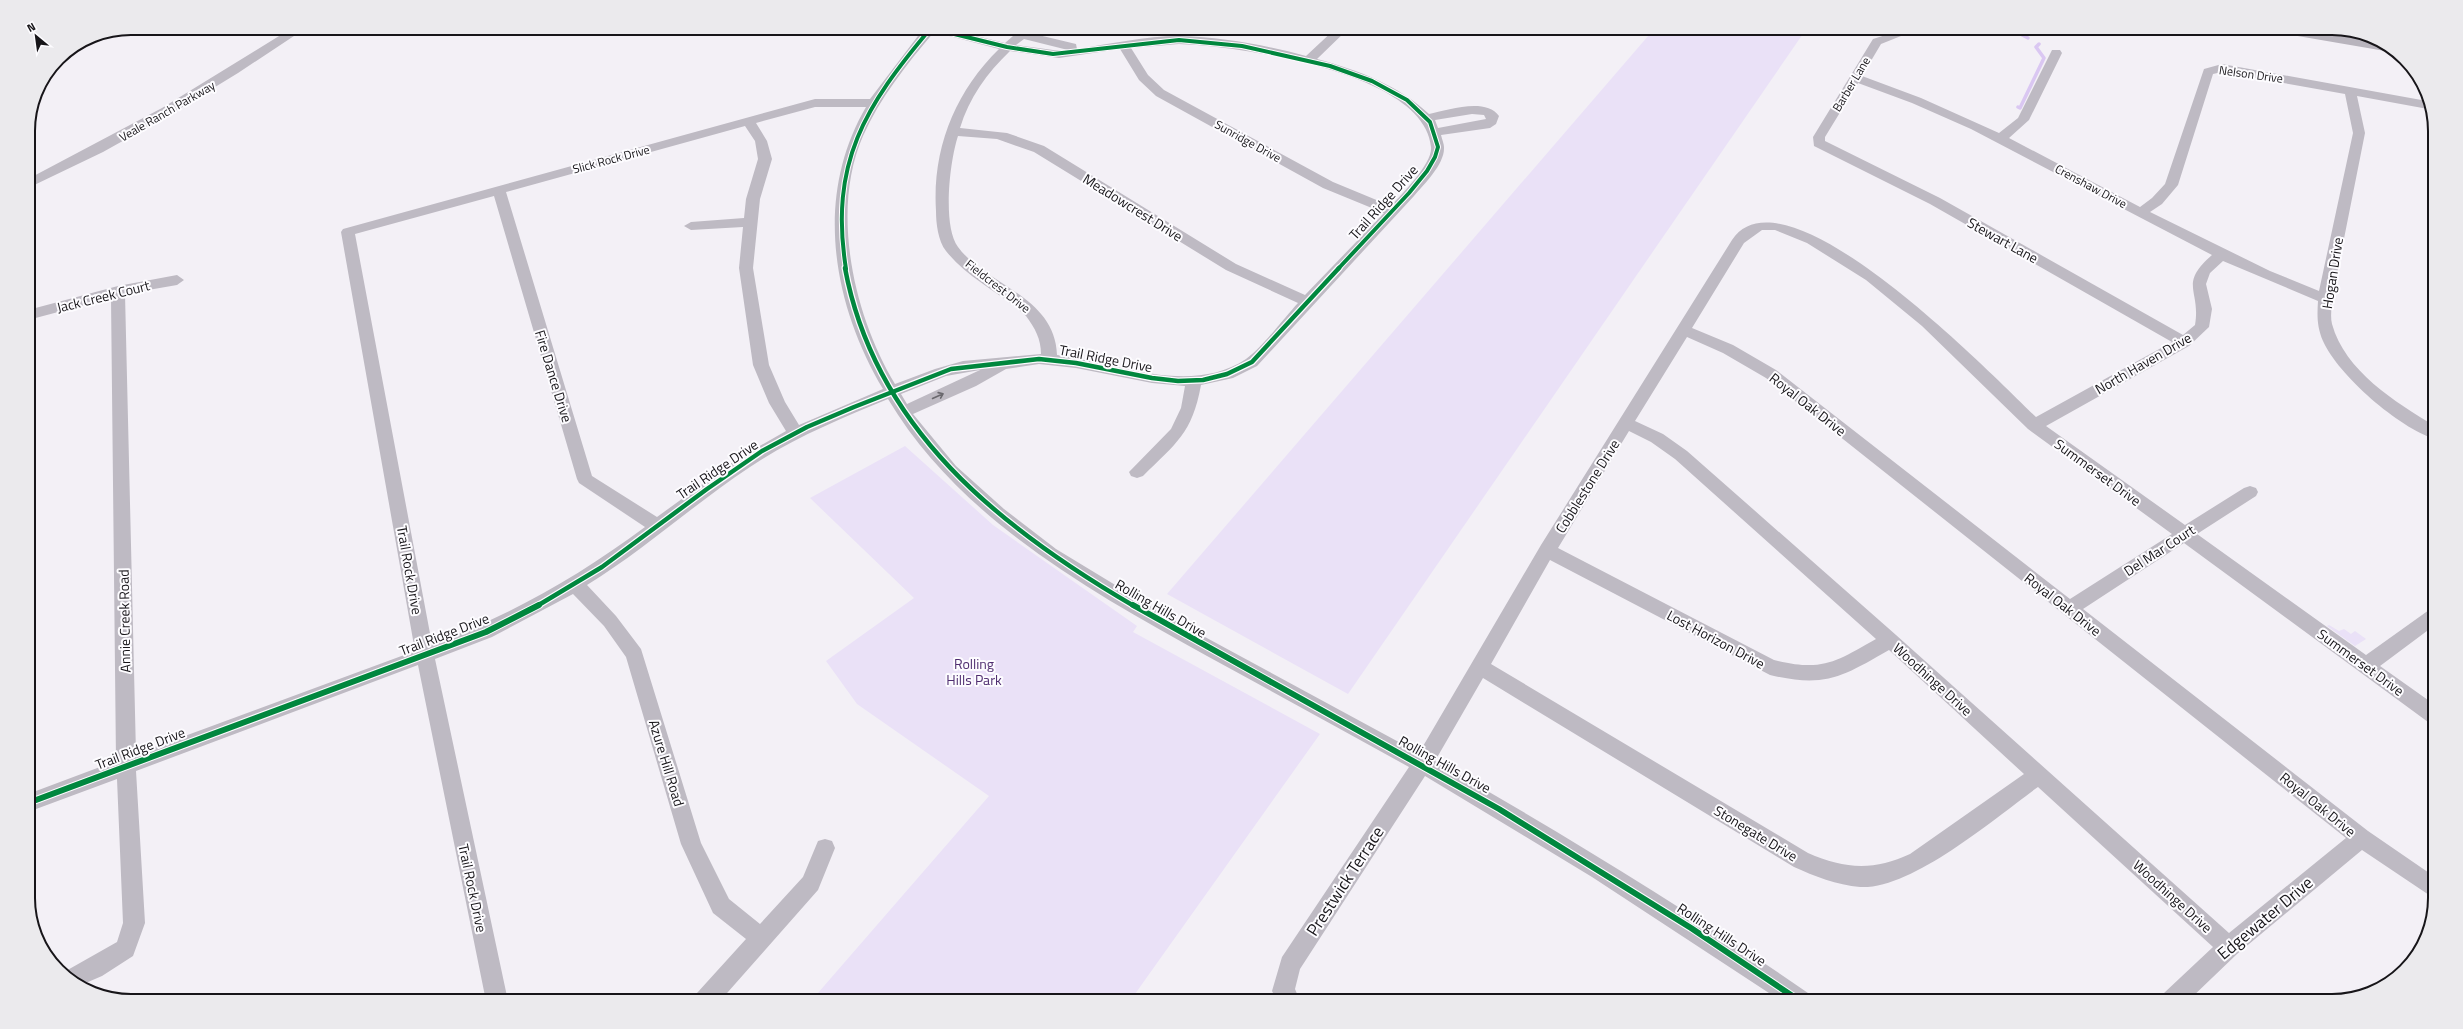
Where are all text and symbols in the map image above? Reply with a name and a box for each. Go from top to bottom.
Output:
north arrow [16,16,56,56]
text: N [24,18,38,36]
street label: Barber Lane [1827,53,1875,115]
street label: Nelson Drive [2218,60,2284,88]
street label: Veale Ranch Parkway [115,76,219,146]
street label: Sunridge Drive [1211,115,1285,167]
street label: Slick Rock Drive [570,140,652,178]
street label: Crenshaw Drive [2052,159,2130,213]
street label: Trail Ridge Drive [1344,160,1422,244]
street label: Meadowcrest Drive [1079,168,1187,246]
street label: Stewart Lane [1964,212,2042,268]
street label: Hogan Drive [2316,236,2348,310]
street label: Fieldcrest Drive [961,254,1035,318]
street label: Jack Creek Court [54,274,152,318]
street label: Fire Dance Drive [530,327,578,425]
street label: North Haven Drive [2091,327,2195,399]
street label: Trail Ridge Drive [1058,339,1154,377]
street label: Royal Oak Drive [1765,367,1851,441]
one-way arrow [932,392,944,399]
street label: Summerset Drive [2050,433,2146,511]
street label: Trail Ridge Drive [672,434,762,504]
street label: Cobblestone Drive [1550,435,1624,537]
street label: Del Mar Court [2119,519,2199,581]
street label: Trail Rock Drive [392,524,428,616]
street label: Royal Oak Drive [2020,567,2106,641]
street label: Annie Creek Road [113,569,135,673]
street label: Rolling Hills Drive [1111,573,1211,643]
street label: Lost Horizon Drive [1663,604,1769,674]
street label: Trail Ridge Drive [396,607,492,661]
street label: Summerset Drive [2313,623,2409,701]
street label: Woodhinge Drive [1889,638,1977,720]
park label: Rolling Hills Park [946,653,1002,690]
street label: Azure Hill Road [644,717,690,809]
street label: Trail Ridge Drive [92,721,188,775]
street label: Rolling Hills Drive [1395,730,1495,798]
street label: Royal Oak Drive [2275,767,2361,841]
street label: Stonegate Drive [1710,800,1802,866]
street label: Prestwick Terrace [1300,821,1390,941]
street label: Trail Rock Drive [453,842,493,934]
street label: Woodhinge Drive [2129,855,2217,937]
street label: Edgewater Drive [2211,870,2319,966]
street label: Rolling Hills Drive [1673,897,1771,971]

